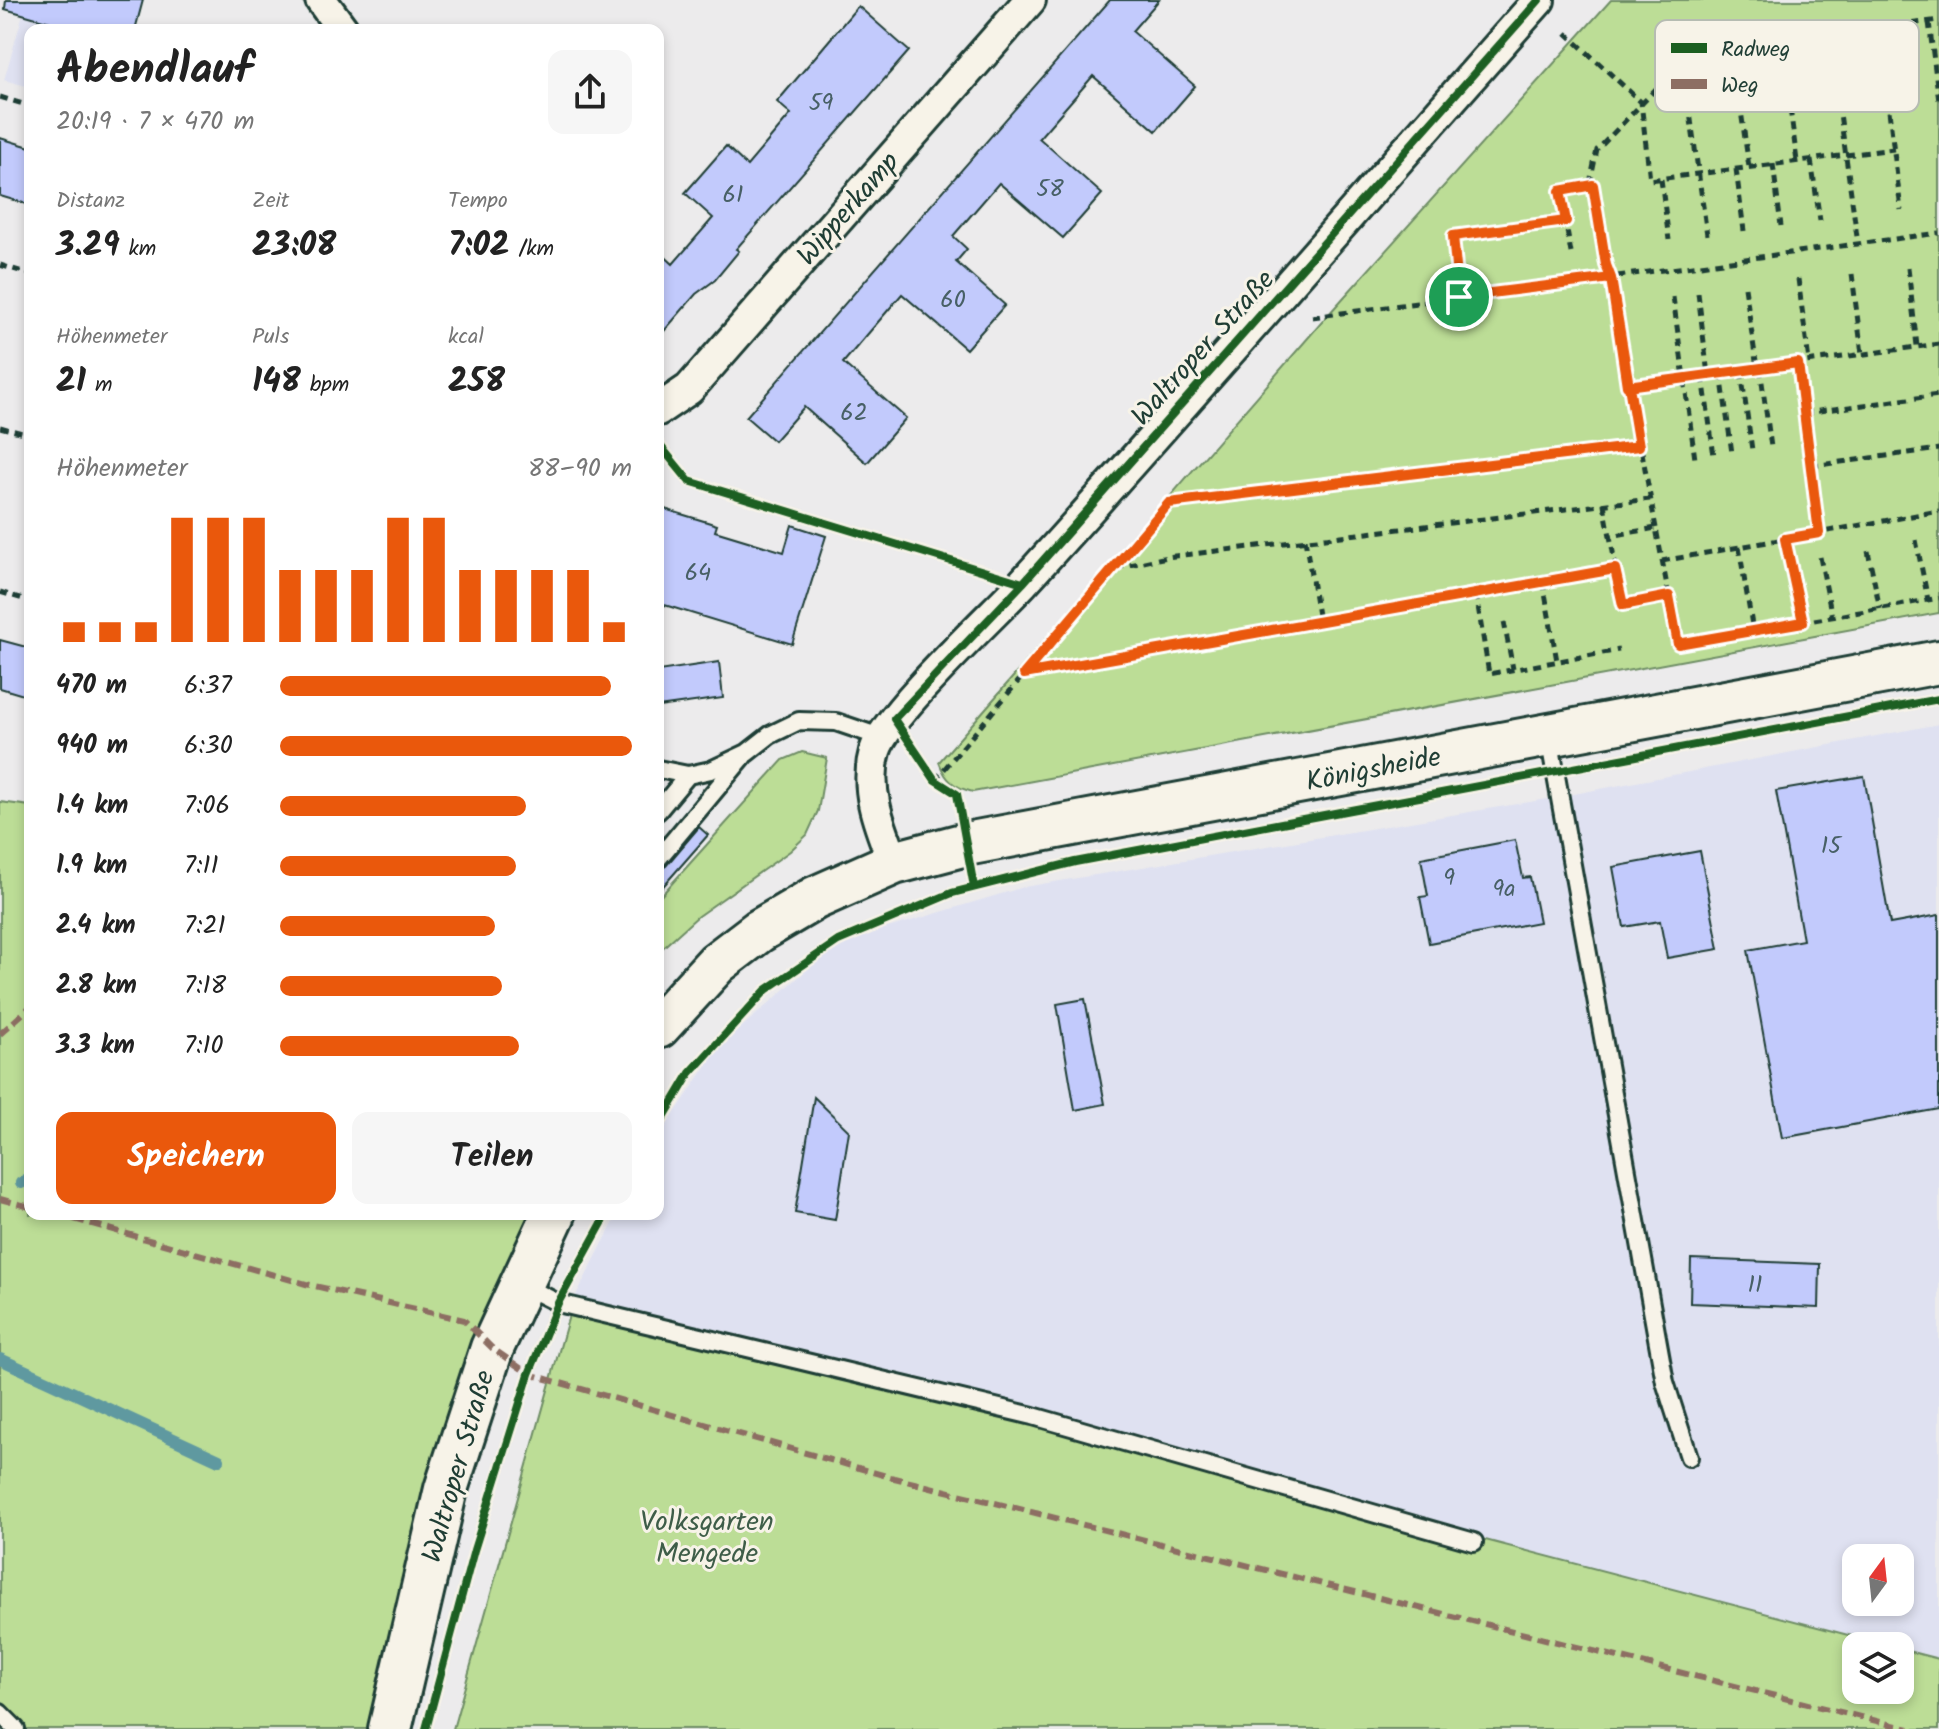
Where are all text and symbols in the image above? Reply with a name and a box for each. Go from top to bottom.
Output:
legend [1655,20,1919,112]
text: Radweg [1721,33,1790,68]
text: Abendlauf [56,36,253,106]
button: share [548,50,632,134]
text: Weg [1721,69,1759,104]
house number: 59 [809,84,834,123]
text: 20:19 · 7 × 470 m [56,101,254,143]
street label: Wipperkamp [786,142,912,277]
house number: 58 [1036,170,1064,209]
house number: 61 [723,176,743,215]
text: Distanz [56,184,125,219]
text: Zeit [252,184,289,219]
text: Tempo [448,184,508,219]
text: 3.29 [56,219,120,273]
text: 23:08 [252,219,336,273]
text: 7:02 [448,219,510,273]
text: km [120,232,156,267]
text: /km [510,232,554,267]
street label: Waltroper Straße [1121,260,1287,437]
pin [1425,263,1493,331]
icon: arrive [1437,275,1481,319]
house number: 60 [940,281,966,320]
text: Höhenmeter [56,320,167,355]
text: Puls [252,320,289,355]
text: kcal [448,320,484,355]
text: 21 [56,355,86,409]
text: 148 [252,355,301,409]
text: 258 [448,355,505,409]
text: m [86,368,112,403]
text: bpm [301,368,349,403]
house number: 62 [840,394,868,433]
text: Höhenmeter [56,448,187,490]
text: 88–90 m [528,448,632,490]
house number: 64 [685,554,711,593]
text: 470 m [56,665,127,707]
text: 6:37 [184,665,232,707]
text: 940 m [56,725,128,767]
text: 6:30 [184,725,233,767]
street label: Königsheide [1302,735,1445,806]
text: 1.4 km [56,785,128,827]
text: 7:06 [184,785,230,827]
house number: 15 [1821,827,1843,866]
text: 1.9 km [56,845,127,887]
text: 7:11 [184,845,219,887]
house number: 9 [1443,859,1455,898]
house number: 9a [1493,870,1515,909]
text: 2.4 km [56,905,136,947]
text: 7:21 [184,905,226,947]
text: 2.8 km [56,965,137,1007]
text: 7:18 [184,965,226,1007]
text: 3.3 km [56,1025,135,1067]
text: 7:10 [184,1025,224,1067]
button: Speichern [56,1112,336,1204]
button: Teilen [352,1112,632,1204]
house number: 11 [1747,1266,1763,1305]
street label: Waltroper Straße [410,1365,508,1568]
park label: Volksgarten Mengede [640,1500,774,1577]
north arrow [1842,1544,1914,1616]
map controls [1842,1544,1914,1704]
button: layers [1842,1632,1914,1704]

